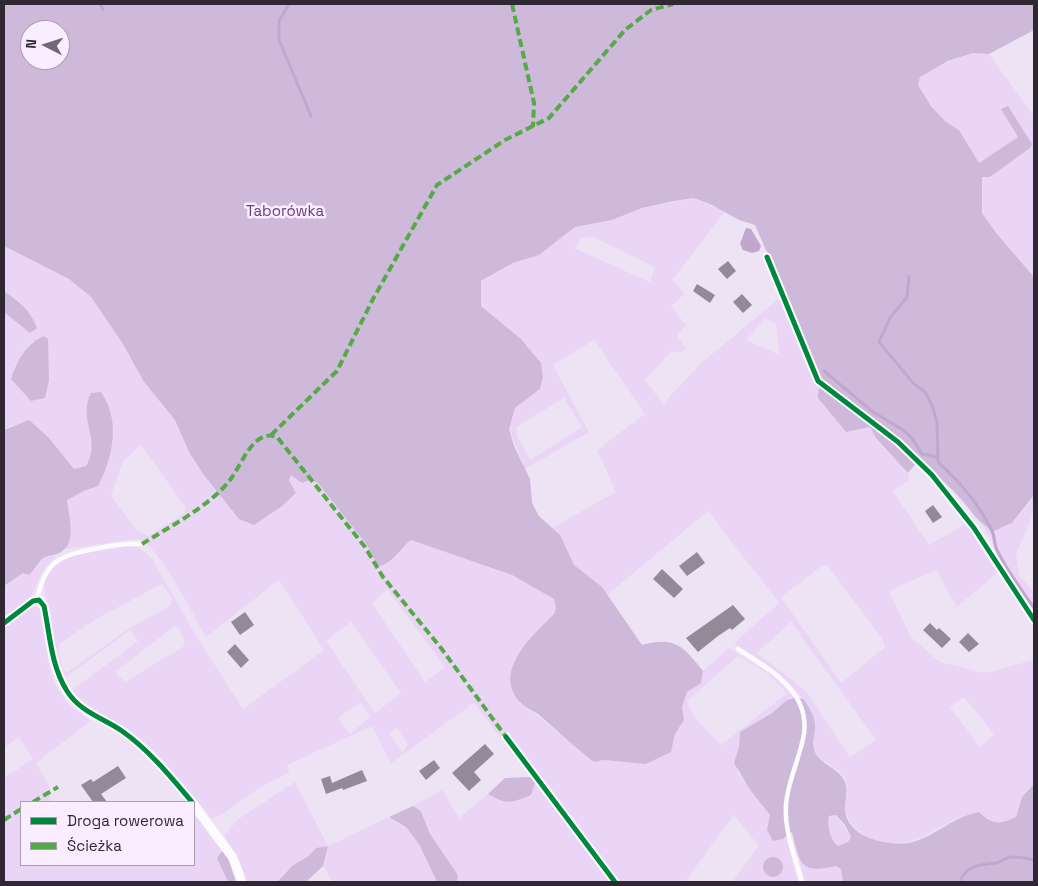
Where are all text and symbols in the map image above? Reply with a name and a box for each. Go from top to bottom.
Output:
north arrow [20,20,70,70]
text: N [22,38,40,49]
park label: Taborówka [246,203,324,221]
legend [20,801,195,866]
text: Droga rowerowa [67,811,184,830]
text: Ścieżka [67,836,122,855]

